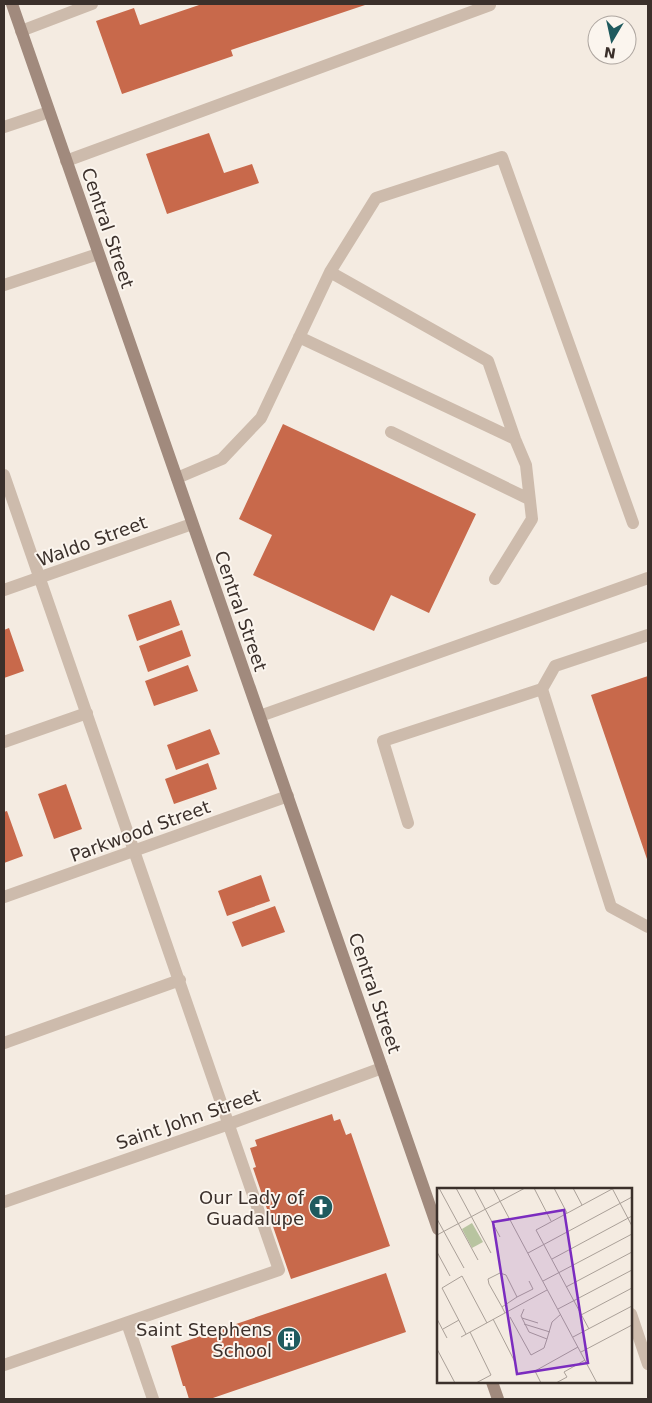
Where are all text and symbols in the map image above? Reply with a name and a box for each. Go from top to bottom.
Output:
north arrow [587,15,637,65]
text: N [603,44,617,62]
street label: Central Street [78,165,138,291]
street label: Waldo Street [34,511,150,571]
street label: Central Street [211,548,271,674]
street label: Parkwood Street [67,796,213,866]
street label: Central Street [345,930,405,1056]
street label: Saint John Street [113,1084,263,1154]
place label: Our Lady of Guadalupe [199,1187,305,1229]
inset map [437,1188,632,1383]
church icon: Our Lady of Guadalupe [308,1194,334,1220]
place label: Saint Stephens School [136,1319,272,1361]
building icon: Saint Stephens School [276,1326,302,1352]

